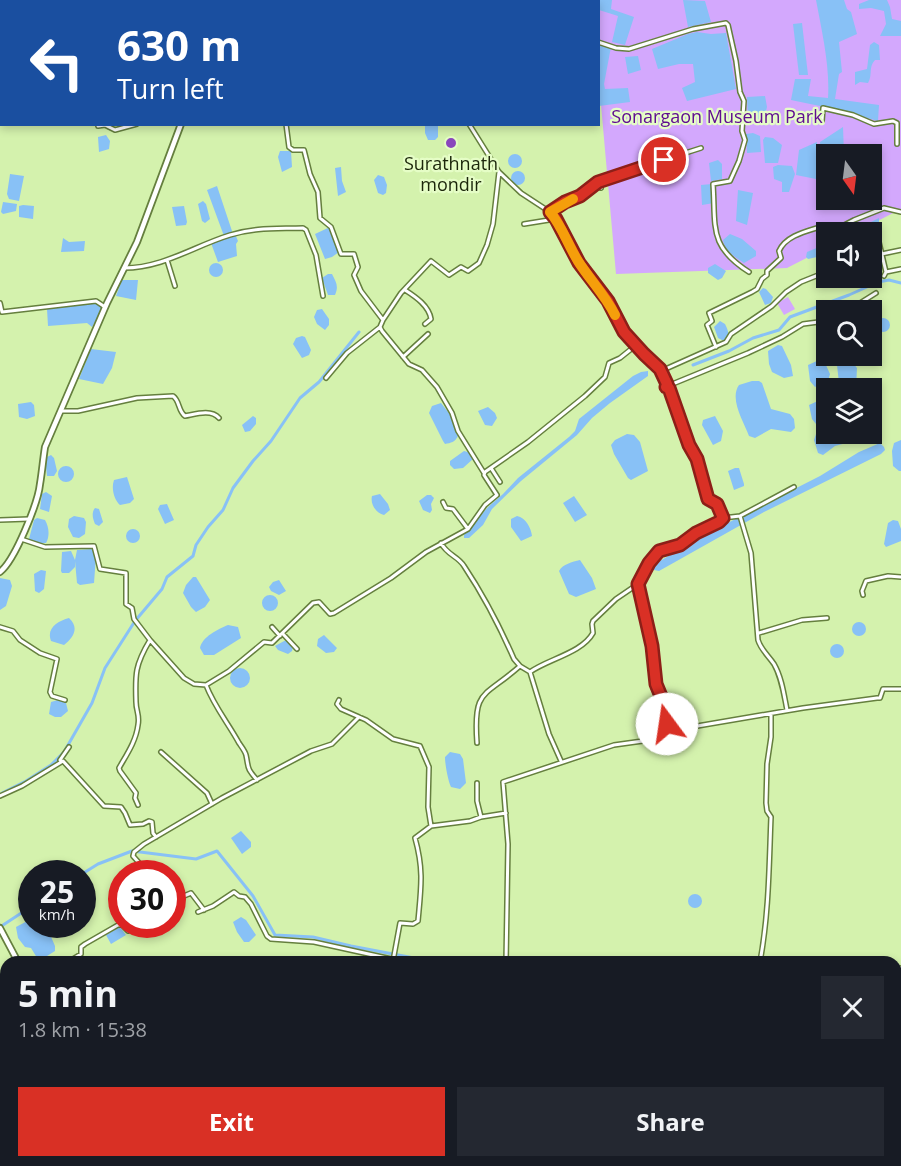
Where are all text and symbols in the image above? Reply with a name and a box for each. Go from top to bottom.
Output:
text: 630 m [117,16,241,73]
icon: left [18,24,96,102]
text: Turn left [117,70,224,107]
park label: Sonargaon Museum Park [611,104,823,128]
pin [638,134,689,185]
marker: Surathnath mondir [444,136,458,150]
icon: arrive [647,143,680,176]
north arrow [816,144,882,210]
map controls [816,144,882,444]
place label: Surathnath mondir [404,151,498,196]
button: sound [816,222,882,288]
button: search [816,300,882,366]
button: layers [816,378,882,444]
position arrow [635,692,699,756]
speed limit sign: 30 [108,860,186,938]
text: 25 [40,871,74,912]
text: km/h [39,904,75,924]
text: 5 min [18,969,118,1018]
button: close [821,976,884,1039]
text: 1.8 km · 15:38 [18,1016,147,1043]
button: Exit [18,1087,445,1156]
button: Share [457,1087,884,1156]

